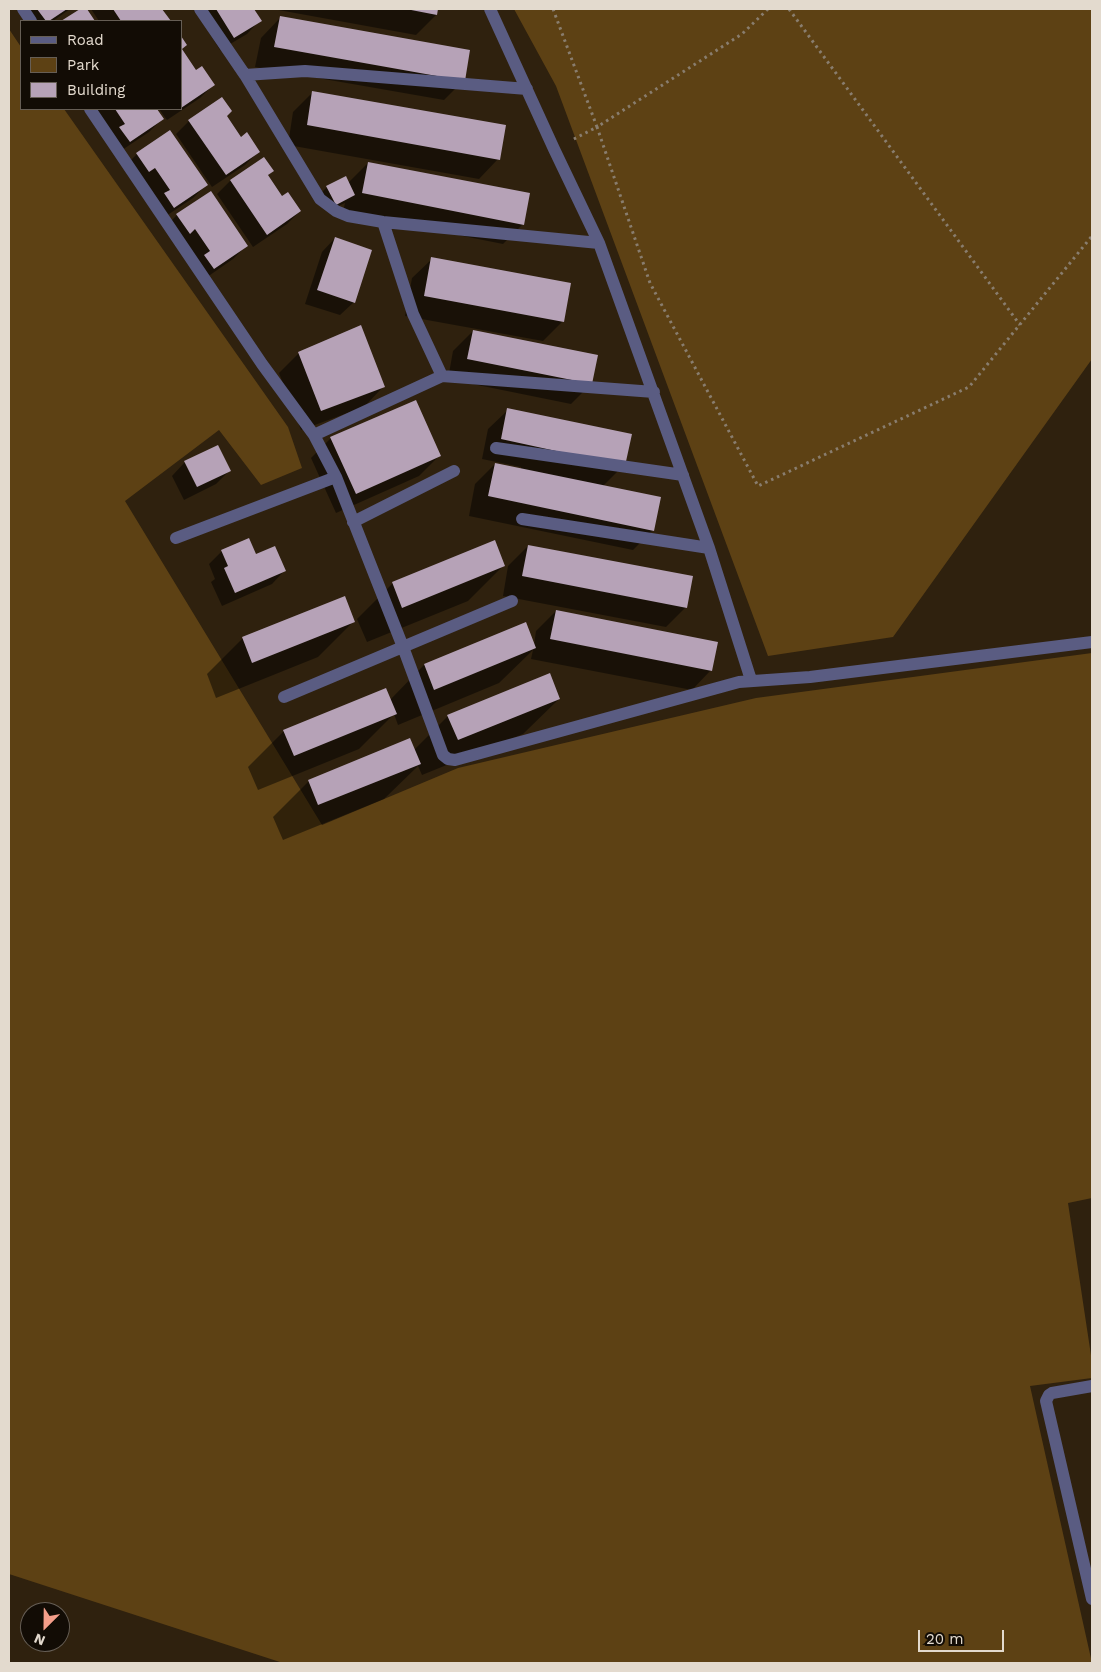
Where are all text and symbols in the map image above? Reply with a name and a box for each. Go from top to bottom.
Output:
legend [20,20,182,110]
text: Road [67,31,104,49]
text: Park [67,56,99,74]
text: Building [67,81,125,99]
north arrow [20,1602,70,1652]
scale bar [921,1620,1007,1652]
text: N [32,1630,47,1649]
text: 20 m [926,1630,964,1648]

